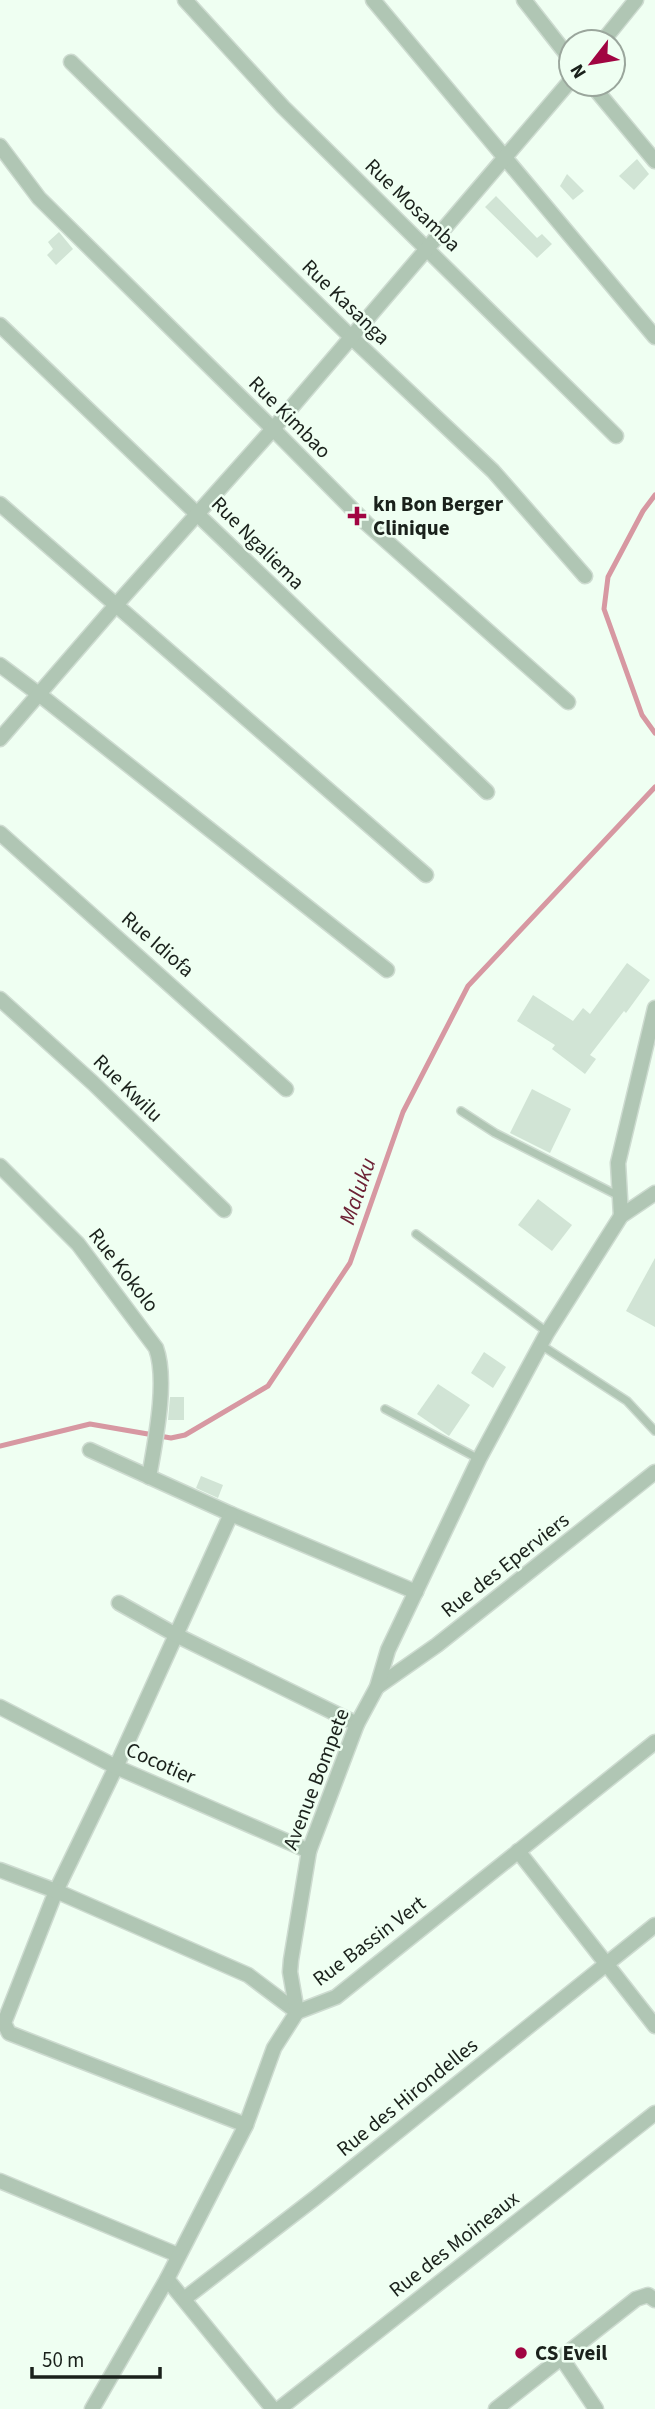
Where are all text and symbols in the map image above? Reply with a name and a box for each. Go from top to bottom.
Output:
north arrow [557,28,627,98]
text: N [564,59,594,83]
street label: Rue Mosamba [358,151,468,259]
street label: Rue Kasanga [295,252,397,352]
street label: Rue Kimbao [242,369,338,465]
street label: Rue Ngaliema [204,489,312,597]
place label: kn Bon Berger Clinique [373,489,504,543]
marker: kn Bon Berger Clinique [347,506,367,526]
street label: Rue Idiofa [115,904,201,984]
street label: Rue Kwilu [86,1047,170,1129]
water label: Maluku [331,1153,384,1229]
street label: Rue Kokolo [82,1222,166,1318]
street label: Rue des Eperviers [435,1505,576,1625]
street label: Avenue Bompete [275,1704,357,1854]
street label: Cocotier [121,1734,201,1792]
street label: Rue Bassin Vert [306,1888,432,1994]
street label: Rue des Hirondelles [330,2031,484,2163]
street label: Rue des Moineaux [383,2183,526,2304]
scale bar [32,2336,159,2380]
place label: CS Eveil [535,2338,607,2368]
text: 50 m [42,2345,84,2375]
marker: CS Eveil [513,2345,529,2361]

